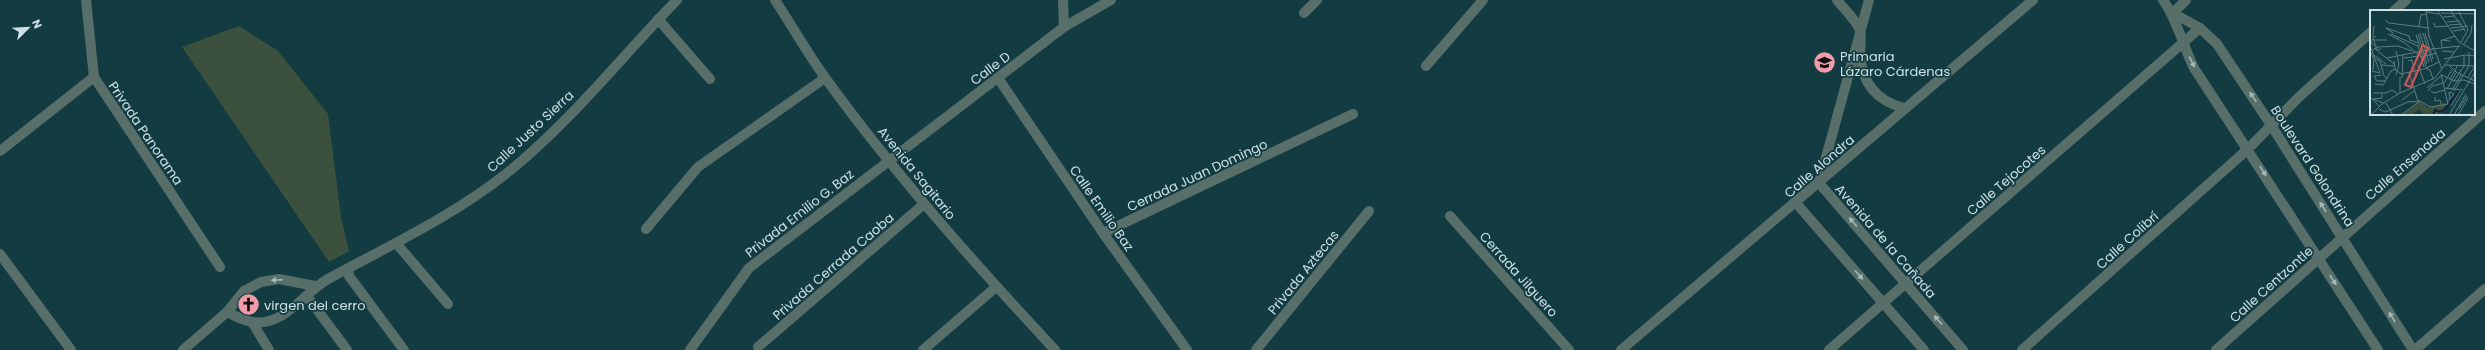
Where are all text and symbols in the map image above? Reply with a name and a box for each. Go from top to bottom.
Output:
north arrow [8,8,48,48]
inset map [2370,10,2475,115]
text: N [28,17,46,31]
street label: Calle D [966,47,1014,90]
place label: Primaria Lázaro Cárdenas [1840,47,1950,81]
school or university icon: Primaria Lázaro Cárdenas [1811,50,1837,76]
one-way arrow [2189,57,2195,68]
street label: Privada Panorama [104,78,187,189]
street label: Calle Justo Sierra [483,86,578,177]
one-way arrow [2249,92,2257,103]
street label: Boulevard Golondrina [2266,102,2359,231]
street label: Avenida Sagitario [873,123,960,224]
street label: Calle Ensenada [2361,124,2450,205]
street label: Calle Alondra [1780,130,1859,202]
street label: Cerrada Juan Domingo [1124,135,1271,216]
street label: Calle Tejocotes [1963,141,2050,220]
street label: Calle Emilio Baz [1065,162,1138,255]
street label: Privada Emilio G. Baz [741,165,858,262]
one-way arrow [2259,166,2267,176]
street label: Avenida de la Cañada [1831,180,1941,303]
one-way arrow [2320,201,2327,212]
street label: Calle Colibrí [2092,207,2163,274]
street label: Privada Cerrada Caoba [769,208,898,324]
one-way arrow [1848,217,1857,227]
street label: Privada Aztecas [1263,226,1344,319]
street label: Cerrada Jilguero [1475,227,1562,321]
street label: Calle Centzontle [2225,242,2317,327]
one-way arrow [1854,269,1863,280]
one-way arrow [2329,275,2337,286]
one-way arrow [271,277,283,284]
church icon: virgen del cerro [235,292,261,318]
place label: virgen del cerro [264,296,365,315]
one-way arrow [2388,312,2396,322]
one-way arrow [1933,315,1942,326]

